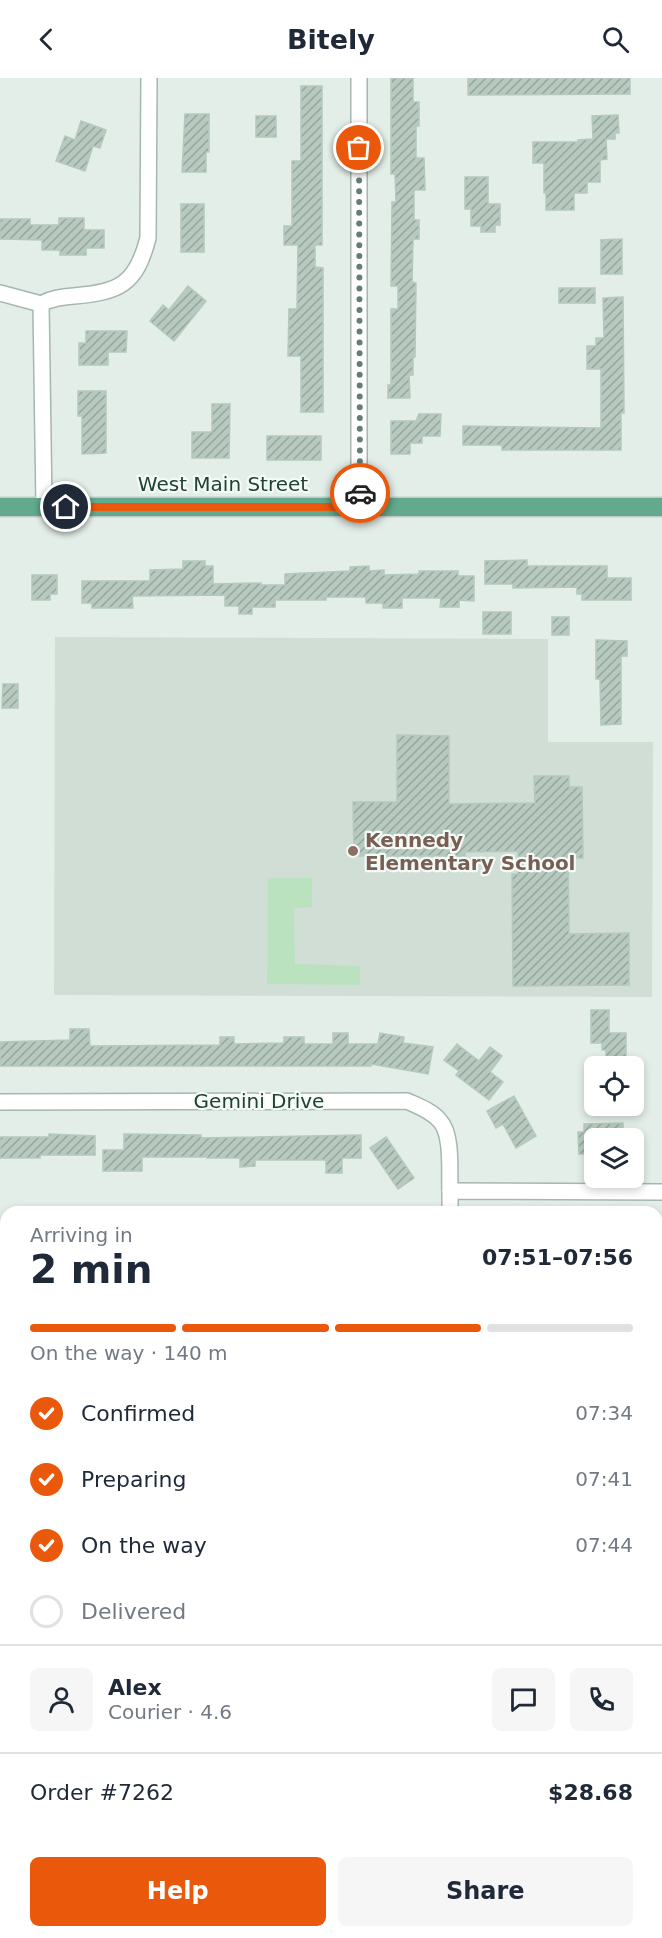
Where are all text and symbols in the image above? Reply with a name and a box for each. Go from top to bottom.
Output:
icon: back [30,23,63,56]
icon: search [599,23,632,56]
text: Bitely [287,24,375,55]
pin [333,122,384,173]
icon: bag [342,131,375,164]
courier [330,463,390,523]
street label: West Main Street [138,472,308,496]
icon: car [344,477,377,510]
pin [40,481,91,532]
icon: home [49,490,82,523]
place label: Kennedy Elementary School [365,828,575,875]
marker: Kennedy Elementary School [346,844,360,858]
map controls [584,1056,644,1188]
button: locate [584,1056,644,1116]
street label: Gemini Drive [194,1089,324,1113]
button: layers [584,1128,644,1188]
text: Arriving in [30,1223,133,1247]
text: 07:51–07:56 [482,1245,633,1270]
text: 2 min [30,1247,152,1292]
text: On the way · 140 m [30,1341,228,1365]
icon: check [30,1397,63,1430]
text: Confirmed [81,1401,195,1426]
text: 07:34 [575,1401,633,1425]
icon: check [30,1463,63,1496]
text: Preparing [81,1467,187,1492]
text: 07:41 [575,1467,633,1491]
icon: check [30,1529,63,1562]
text: On the way [81,1533,207,1558]
text: 07:44 [575,1533,633,1557]
text: Delivered [81,1599,186,1624]
button: person [30,1668,93,1731]
button: chat [492,1668,555,1731]
button: phone [570,1668,633,1731]
text: Alex [108,1675,162,1700]
text: Courier · 4.6 [108,1700,232,1724]
text: Order #7262 [30,1780,174,1805]
text: $28.68 [548,1780,633,1805]
button: Help [30,1857,326,1926]
button: Share [338,1857,633,1926]

